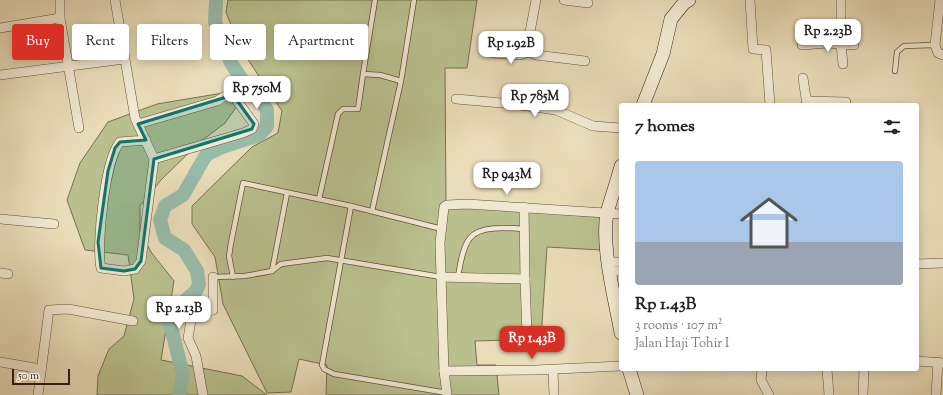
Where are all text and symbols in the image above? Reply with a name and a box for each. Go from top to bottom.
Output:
pin: Rp 2.23B [787,19,869,53]
text: Rp 2.23B [804,23,852,41]
chip: Buy [12,24,64,60]
chip: Rent [72,24,129,60]
chip: Filters [137,24,202,60]
chip: New [210,24,266,60]
chip: Apartment [274,24,368,60]
pin: Rp 1.92B [470,31,552,65]
text: Rp 1.92B [487,35,535,53]
pin: Rp 750M [220,76,294,110]
text: Rp 750M [233,80,281,98]
pin: Rp 785M [498,84,572,118]
text: Rp 785M [511,88,559,106]
text: 7 homes [635,115,695,139]
icon: filters [881,116,903,138]
pin: Rp 943M [470,162,544,196]
text: Rp 943M [482,166,532,184]
icon: home [733,187,805,259]
text: Rp 1.43B [635,293,696,317]
pin: Rp 2.13B [138,296,220,330]
text: Rp 2.13B [156,300,202,318]
text: 3 rooms · 107 m² [635,317,722,335]
pin: Rp 1.43B [491,326,573,360]
text: Rp 1.43B [509,330,555,348]
text: Jalan Haji Tohir I [635,335,729,353]
scale bar [12,367,70,386]
text: 50 m [18,368,39,384]

